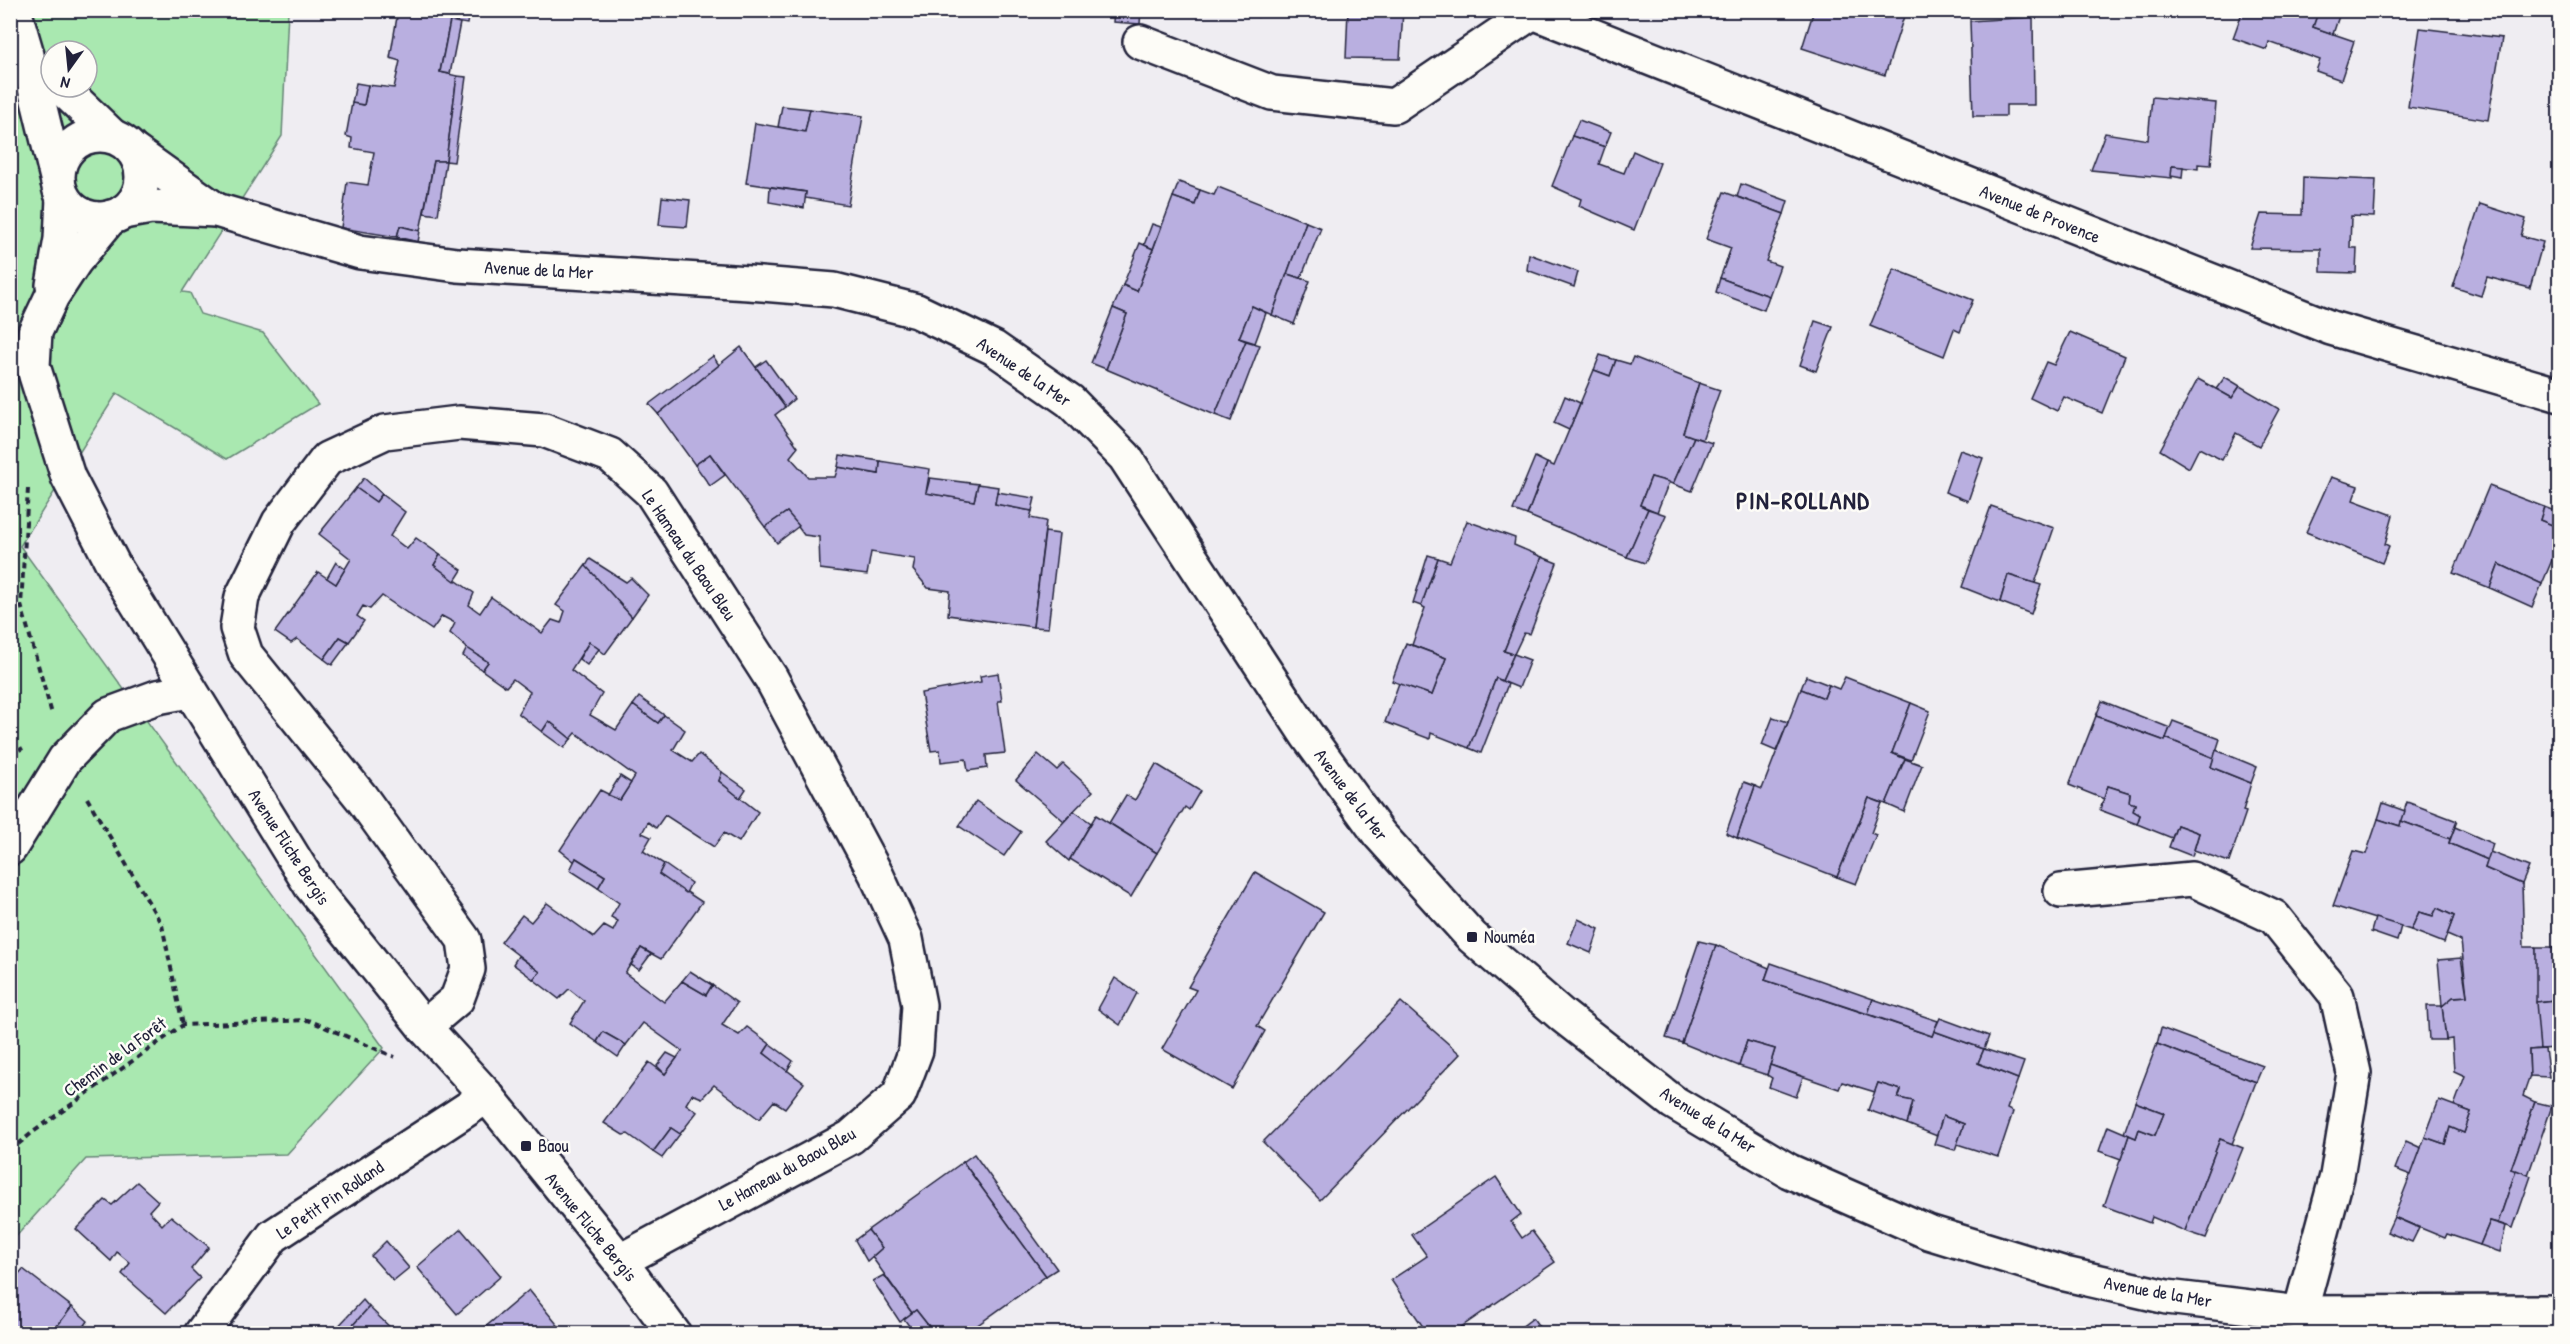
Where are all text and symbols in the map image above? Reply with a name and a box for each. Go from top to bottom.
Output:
north arrow [39,39,99,99]
text: N [58,72,72,95]
street label: Avenue de Provence [1976,178,2104,249]
street label: Avenue de la Mer [484,254,594,285]
street label: Avenue de la Mer [972,331,1076,412]
street label: Le Hameau du Baou Bleu [636,484,742,625]
district label: PIN-ROLLAND [1736,484,1870,516]
street label: Avenue de la Mer [1309,744,1394,846]
street label: Avenue Fliche Bergis [243,784,336,910]
place label: Nouméa [1484,924,1535,949]
marker: Nouméa [1465,930,1479,944]
street label: Chemin de la Forêt [58,1010,172,1102]
street label: Avenue de la Mer [1655,1080,1761,1159]
street label: Le Hameau du Baou Bleu [714,1121,860,1217]
place label: Baou [538,1133,569,1158]
marker: Baou [519,1139,533,1153]
street label: Le Petit Pin Rolland [271,1154,388,1245]
street label: Avenue Fliche Bergis [540,1167,643,1286]
street label: Avenue de la Mer [2102,1270,2214,1313]

